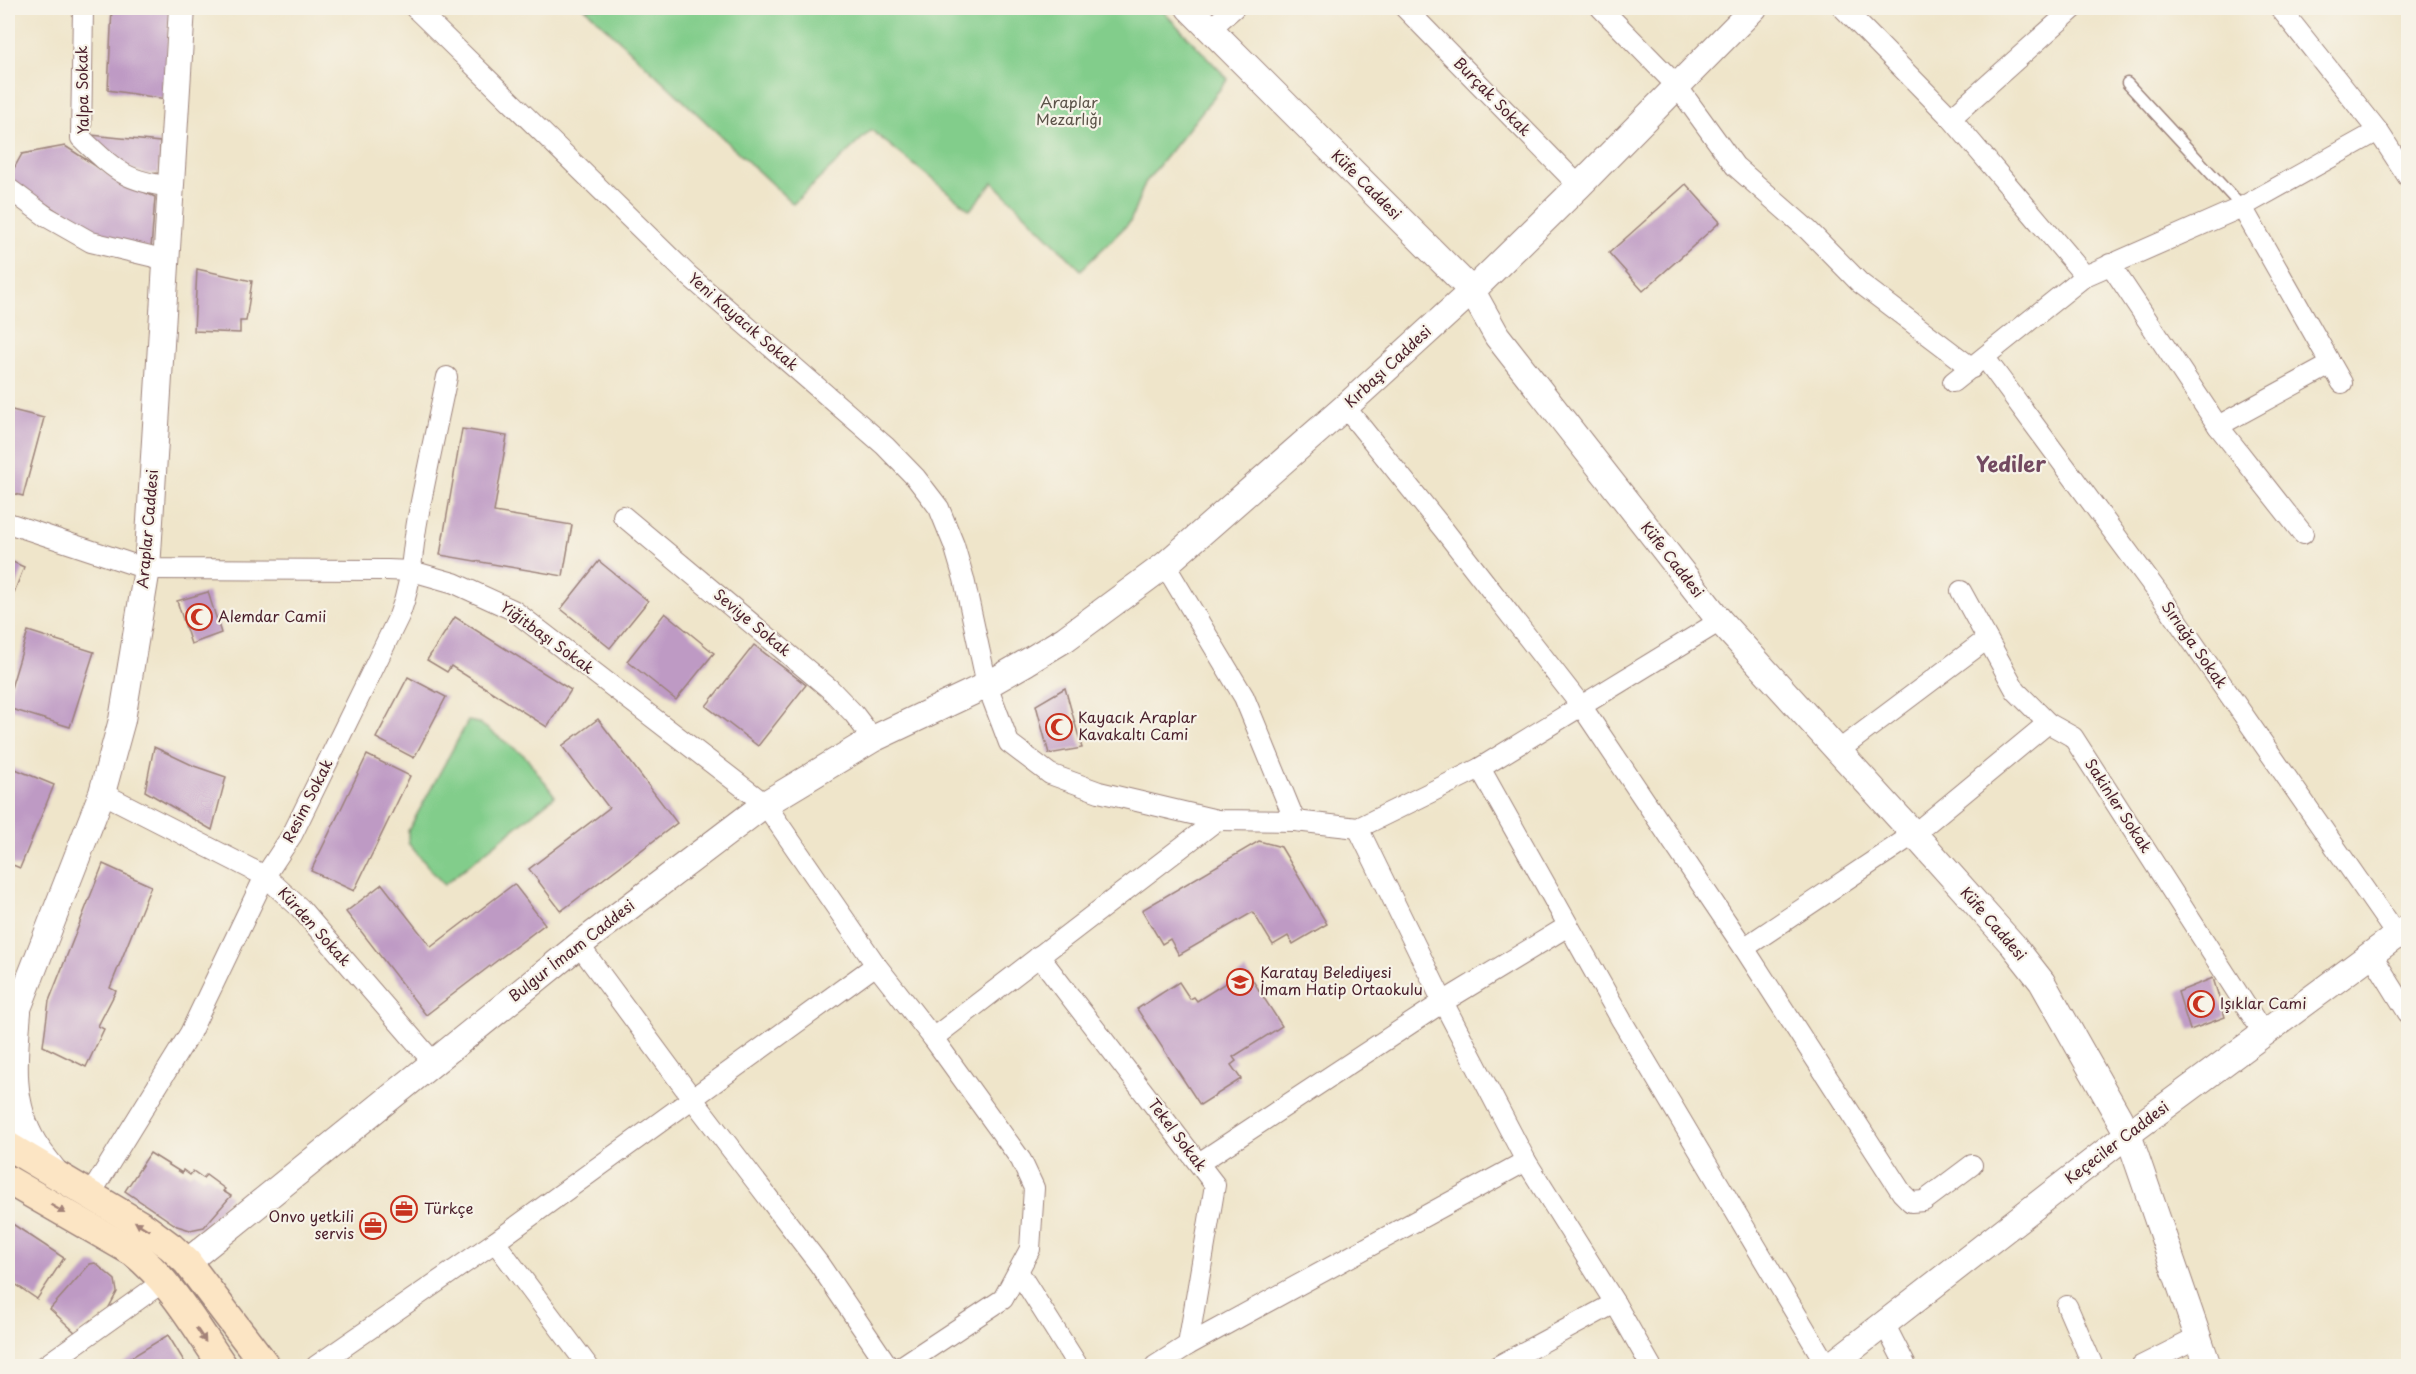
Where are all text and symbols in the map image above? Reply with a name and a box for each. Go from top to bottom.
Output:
street label: Yalpa Sokak [69,45,94,135]
street label: Burçak Sokak [1449,51,1537,141]
park label: Araplar Mezarlığı [1036,90,1102,130]
street label: Küfe Caddesi [1327,144,1407,224]
street label: Yeni Kayacık Sokak [684,266,804,376]
street label: Kırbaşı Caddesi [1338,319,1436,412]
district label: Yediler [1976,447,2046,479]
street label: Araplar Caddesi [130,468,163,589]
street label: Küfe Caddesi [1636,516,1710,602]
street label: Seviye Sokak [709,583,797,661]
street label: Yiğitbaşı Sokak [496,595,600,679]
street label: Sırıağa Sokak [2157,596,2234,693]
mosque icon: Alemdar Camii [184,602,214,632]
place label: Alemdar Camii [218,604,326,627]
place label: Kayacık Araplar Kavakaltı Cami [1078,705,1197,745]
mosque icon: Kayacık Araplar Kavakaltı Cami [1044,712,1074,742]
street label: Sakinler Sokak [2080,753,2159,857]
street label: Resim Sokak [276,754,338,846]
street label: Kürden Sokak [273,881,357,971]
street label: Küfe Caddesi [1956,881,2033,965]
street label: Bulgur İmam Caddesi [503,893,639,1006]
place label: Karatay Belediyesi İmam Hatip Ortaokulu [1260,960,1423,1000]
school or university icon: Karatay Belediyesi İmam Hatip Ortaokulu [1225,967,1255,997]
mosque icon: Işıklar Cami [2186,989,2216,1019]
place label: Işıklar Cami [2220,991,2307,1014]
street label: Tekel Sokak [1143,1093,1213,1176]
street label: Keçeciler Caddesi [2059,1095,2173,1189]
office icon: Türkçe [389,1194,419,1224]
place label: Türkçe [424,1196,473,1219]
one-way arrow [50,1204,67,1214]
place label: Onvo yetkili servis [269,1204,354,1244]
office icon: Onvo yetkili servis [358,1211,388,1241]
one-way arrow [134,1220,150,1231]
one-way arrow [196,1327,207,1344]

